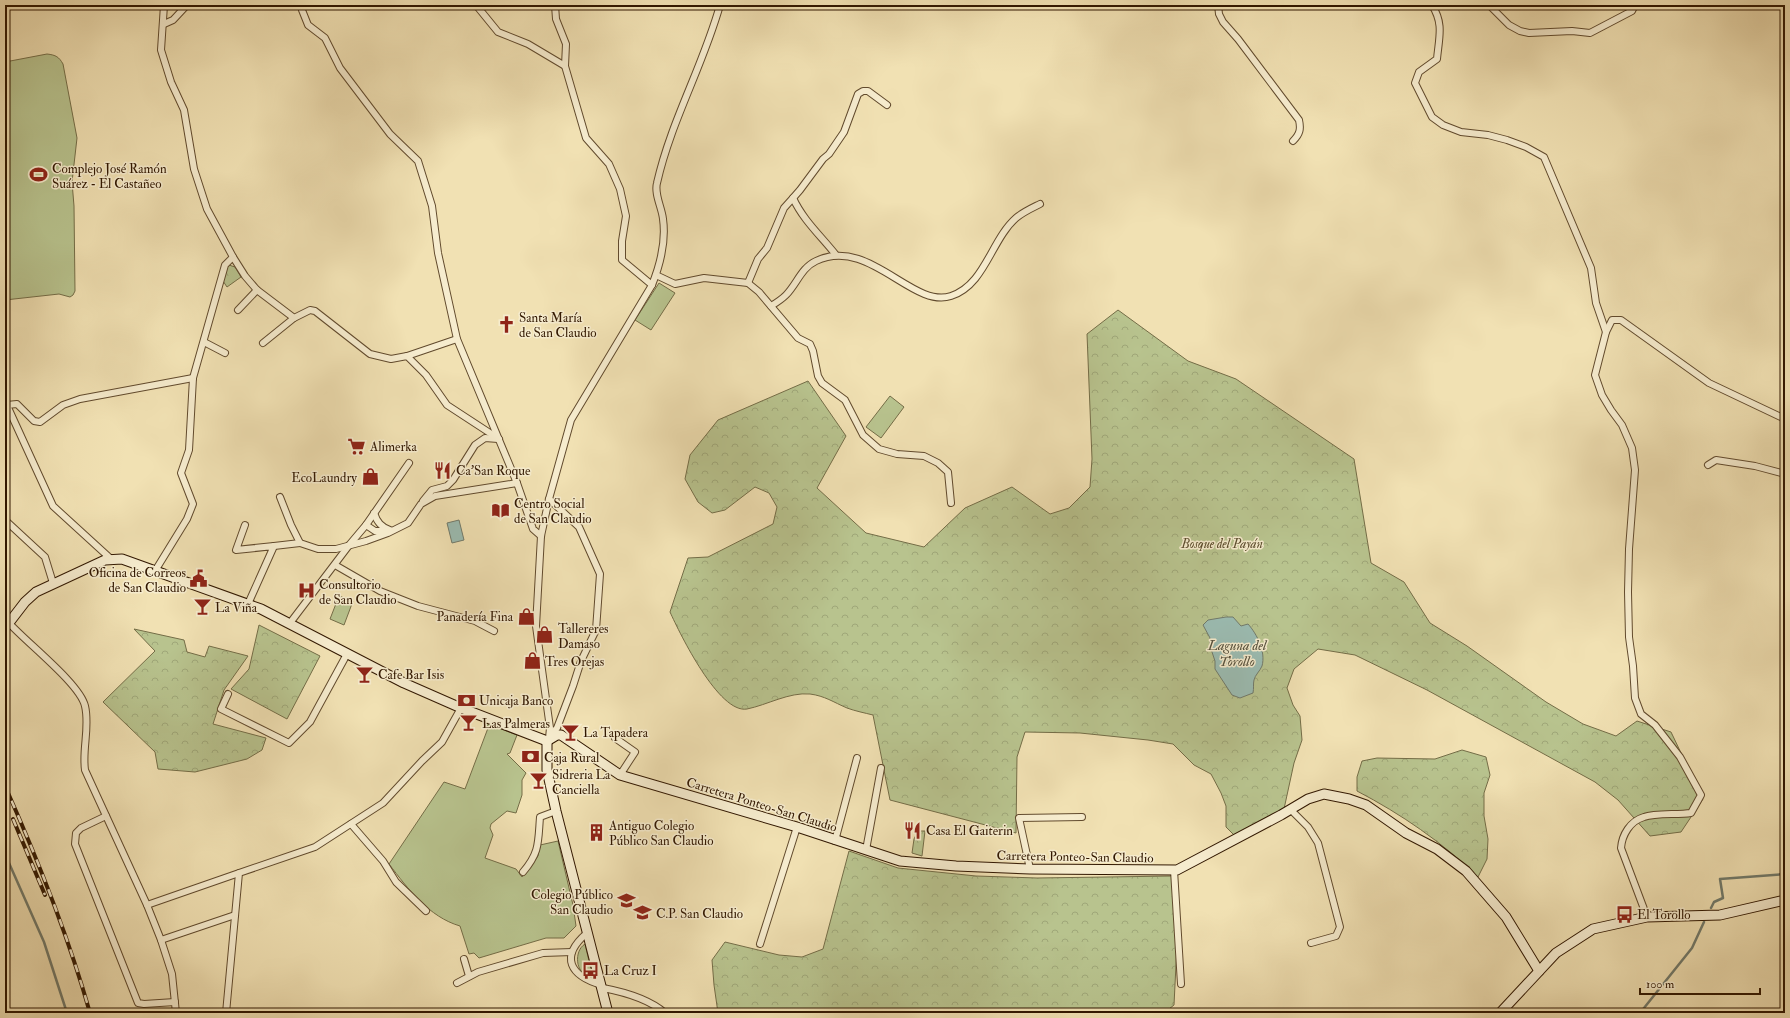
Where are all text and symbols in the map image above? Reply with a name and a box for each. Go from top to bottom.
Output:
place label: Complejo José Ramón Suárez - El Castañeo [52,161,167,192]
sports icon: Complejo José Ramón Suárez - El Castañeo [29,165,49,185]
place label: Santa María de San Claudio [519,310,597,341]
church icon: Santa María de San Claudio [496,314,516,334]
supermarket icon: Alimerka [347,436,367,456]
place label: Alimerka [369,439,417,455]
restaurant icon: Ca'San Roque [433,460,453,480]
place label: Ca'San Roque [456,463,531,479]
shop icon: EcoLaundry [360,467,380,487]
place label: EcoLaundry [291,470,357,487]
place label: Centro Social de San Claudio [514,496,592,527]
library icon: Centro Social de San Claudio [491,500,511,520]
park label: Bosque del Payán [1180,536,1263,552]
place label: Oficina de Correos de San Claudio [89,565,187,596]
public building icon: Oficina de Correos de San Claudio [189,569,209,589]
place label: Consultorio de San Claudio [319,577,397,608]
hospital icon: Consultorio de San Claudio [296,581,316,601]
bar icon: La Viña [192,597,212,617]
place label: La Viña [215,600,258,616]
shop icon: Panadería Fina [516,606,536,626]
place label: Panadería Fina [437,609,514,625]
place label: Tallereres Damaso [558,621,609,652]
shop icon: Tallereres Damaso [535,625,555,645]
water label: Laguna del Torollo [1207,637,1268,670]
shop icon: Tres Orejas [522,651,542,671]
place label: Tres Orejas [545,654,605,670]
bar icon: Cafe Bar Isis [355,664,375,684]
place label: Cafe Bar Isis [378,667,445,683]
bank icon: Unicaja Banco [456,690,476,710]
place label: Unicaja Banco [479,693,553,709]
bar icon: Las Palmeras [459,713,479,733]
place label: Las Palmeras [482,716,551,732]
bar icon: La Tapadera [560,722,580,742]
place label: La Tapadera [583,725,649,742]
bank icon: Caja Rural [521,747,541,767]
place label: Caja Rural [544,750,600,766]
place label: Sidreria La Canciella [552,767,611,798]
bar icon: Sidreria La Canciella [529,771,549,791]
street label: Carretera Ponteo-San Claudio [684,774,839,836]
place label: Antiguo Colegio Público San Claudio [608,818,714,849]
restaurant icon: Casa El Gaiterin [903,820,923,840]
building icon: Antiguo Colegio Público San Claudio [586,822,606,842]
place label: Casa El Gaiterin [926,823,1013,839]
street label: Carretera Ponteo-San Claudio [996,848,1154,866]
place label: Colegio Público San Claudio [531,887,613,918]
school or university icon: Colegio Público San Claudio [616,891,636,911]
school or university icon: C.P. San Claudio [633,903,653,923]
bus stop icon: El Torollo [1614,904,1634,924]
place label: C.P. San Claudio [656,906,743,922]
place label: El Torollo [1637,907,1691,923]
bus stop icon: La Cruz I [581,960,601,980]
place label: La Cruz I [604,963,657,979]
scale bar [1640,970,1760,996]
text: 100 m [1646,977,1675,992]

